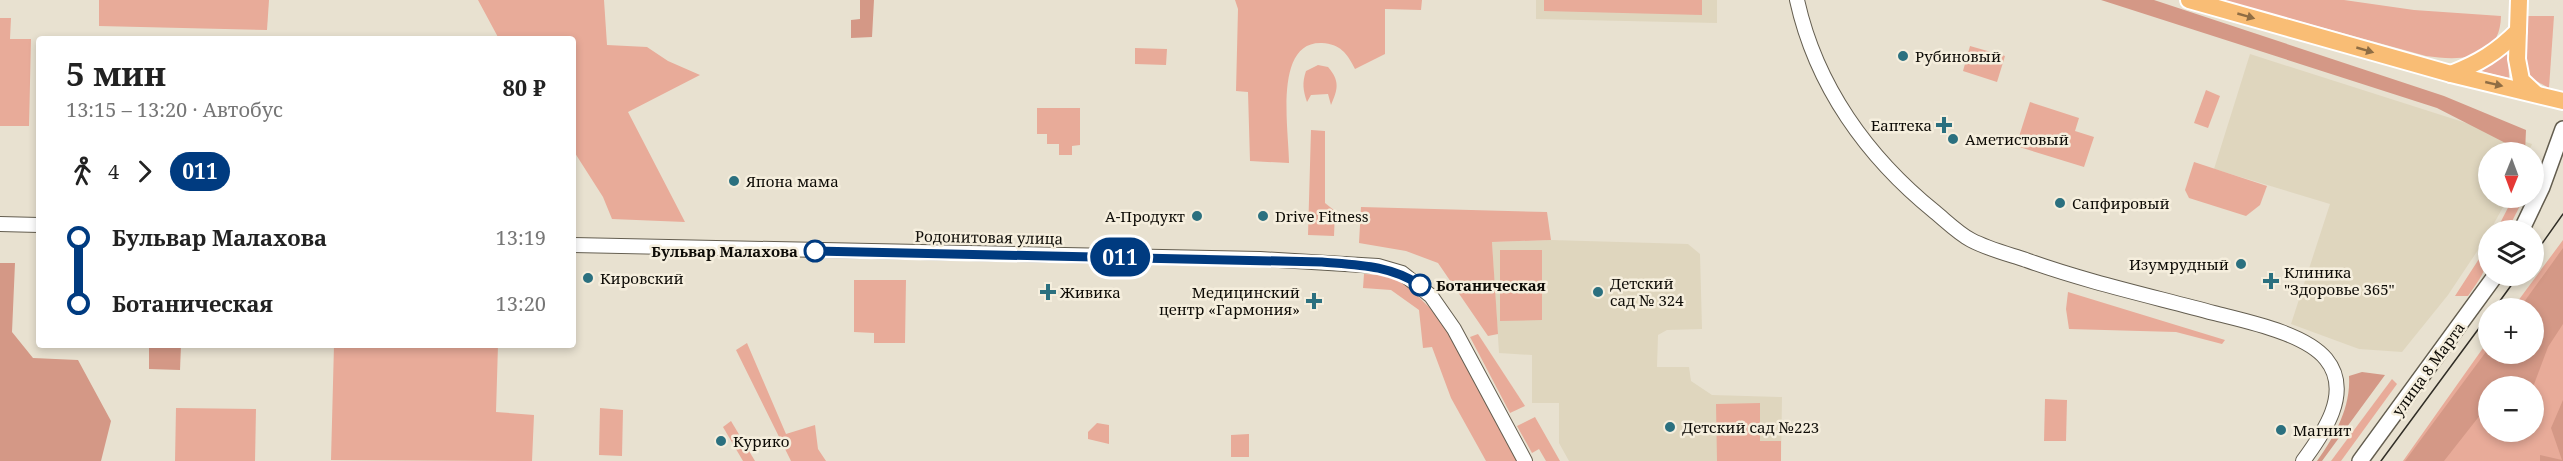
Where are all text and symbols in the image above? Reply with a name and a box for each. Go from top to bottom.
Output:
one-way arrow [2237,12,2255,21]
place label: Рубиновый [1915,46,2001,66]
one-way arrow [2356,46,2374,55]
marker: Рубиновый [1896,49,1910,63]
text: 5 мин [66,51,166,96]
text: 80 ₽ [502,72,546,102]
one-way arrow [2485,80,2503,90]
text: 13:15 – 13:20 · Автобус [66,96,283,123]
place label: Еаптека [1871,115,1932,135]
marker: Еаптека [1937,118,1951,132]
place label: Аметистовый [1965,129,2069,149]
marker: Аметистовый [1946,132,1960,146]
north arrow [2478,142,2544,208]
map controls [2478,142,2544,442]
icon: walk [66,155,99,188]
icon: forward [128,155,161,188]
text: 011 [182,157,218,185]
text: 4 [108,158,119,185]
place label: Япона мама [745,171,839,191]
marker: Япона мама [727,174,741,188]
place label: Сапфировый [2072,193,2170,213]
marker: Сапфировый [2053,196,2067,210]
place label: А-Продукт [1105,206,1185,226]
place label: Drive Fitness [1275,206,1369,226]
marker: А-Продукт [1190,209,1204,223]
marker: Drive Fitness [1256,209,1270,223]
button: layers [2478,220,2544,286]
text: Бульвар Малахова [112,222,327,252]
text: 13:19 [496,224,546,251]
street label: Родонитовая улица [915,226,1063,248]
line badge: 011 [1086,238,1154,276]
marker: Бульвар Малахова [804,240,826,262]
place label: Бульвар Малахова [651,241,798,261]
text: 011 [1102,243,1138,271]
place label: Изумрудный [2129,254,2229,274]
marker: Изумрудный [2234,257,2248,271]
place label: Клиника "Здоровье 365" [2284,262,2395,299]
place label: Кировский [600,268,684,288]
marker: Кировский [581,271,595,285]
marker: Клиника "Здоровье 365" [2262,272,2280,290]
place label: Детский сад № 324 [1610,273,1684,310]
marker: Ботаническая [1409,274,1431,296]
place label: Ботаническая [1436,275,1546,295]
place label: Живика [1059,282,1121,302]
place label: Медицинский центр «Гармония» [1159,282,1300,319]
marker: Живика [1041,285,1055,299]
marker: Детский сад № 324 [1591,285,1605,299]
text: Ботаническая [112,288,273,318]
text: 13:20 [496,290,546,317]
marker: Медицинский центр «Гармония» [1305,292,1323,310]
button: + [2478,298,2544,364]
street label: улица 8 Марта [2387,318,2469,420]
button: − [2478,376,2544,442]
place label: Детский сад №223 [1682,417,1819,437]
marker: Детский сад №223 [1663,420,1677,434]
place label: Магнит [2293,420,2351,440]
marker: Магнит [2274,423,2288,437]
place label: Курико [733,431,789,451]
marker: Курико [714,434,728,448]

